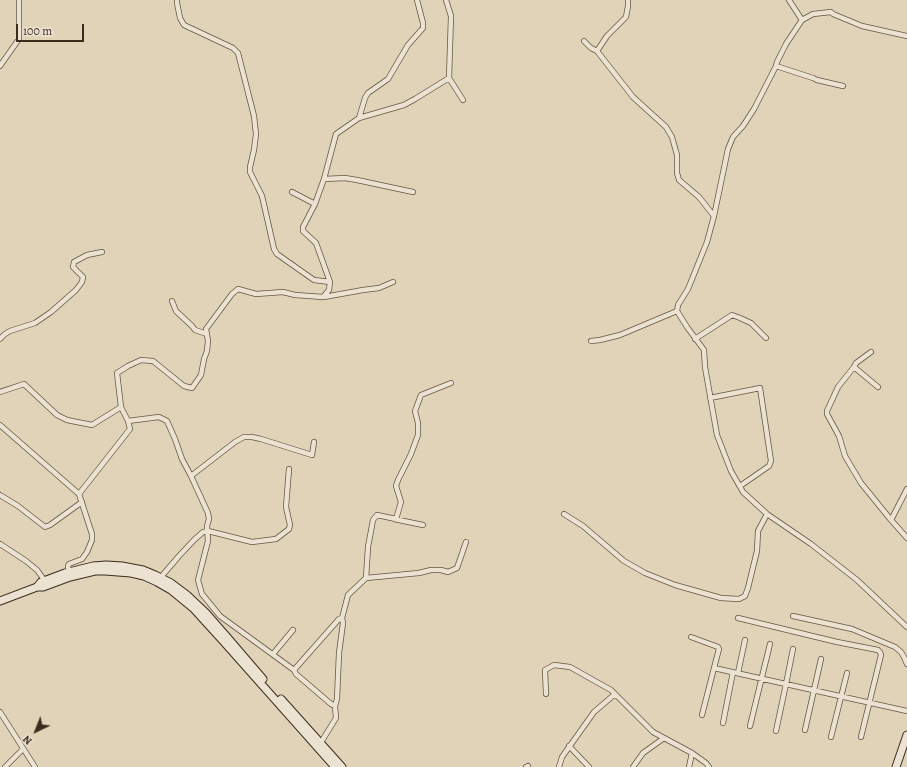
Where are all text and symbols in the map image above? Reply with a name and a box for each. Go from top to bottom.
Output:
scale bar [18,16,86,42]
text: 100 m [23,23,52,39]
north arrow [16,711,56,751]
text: N [19,732,36,748]

